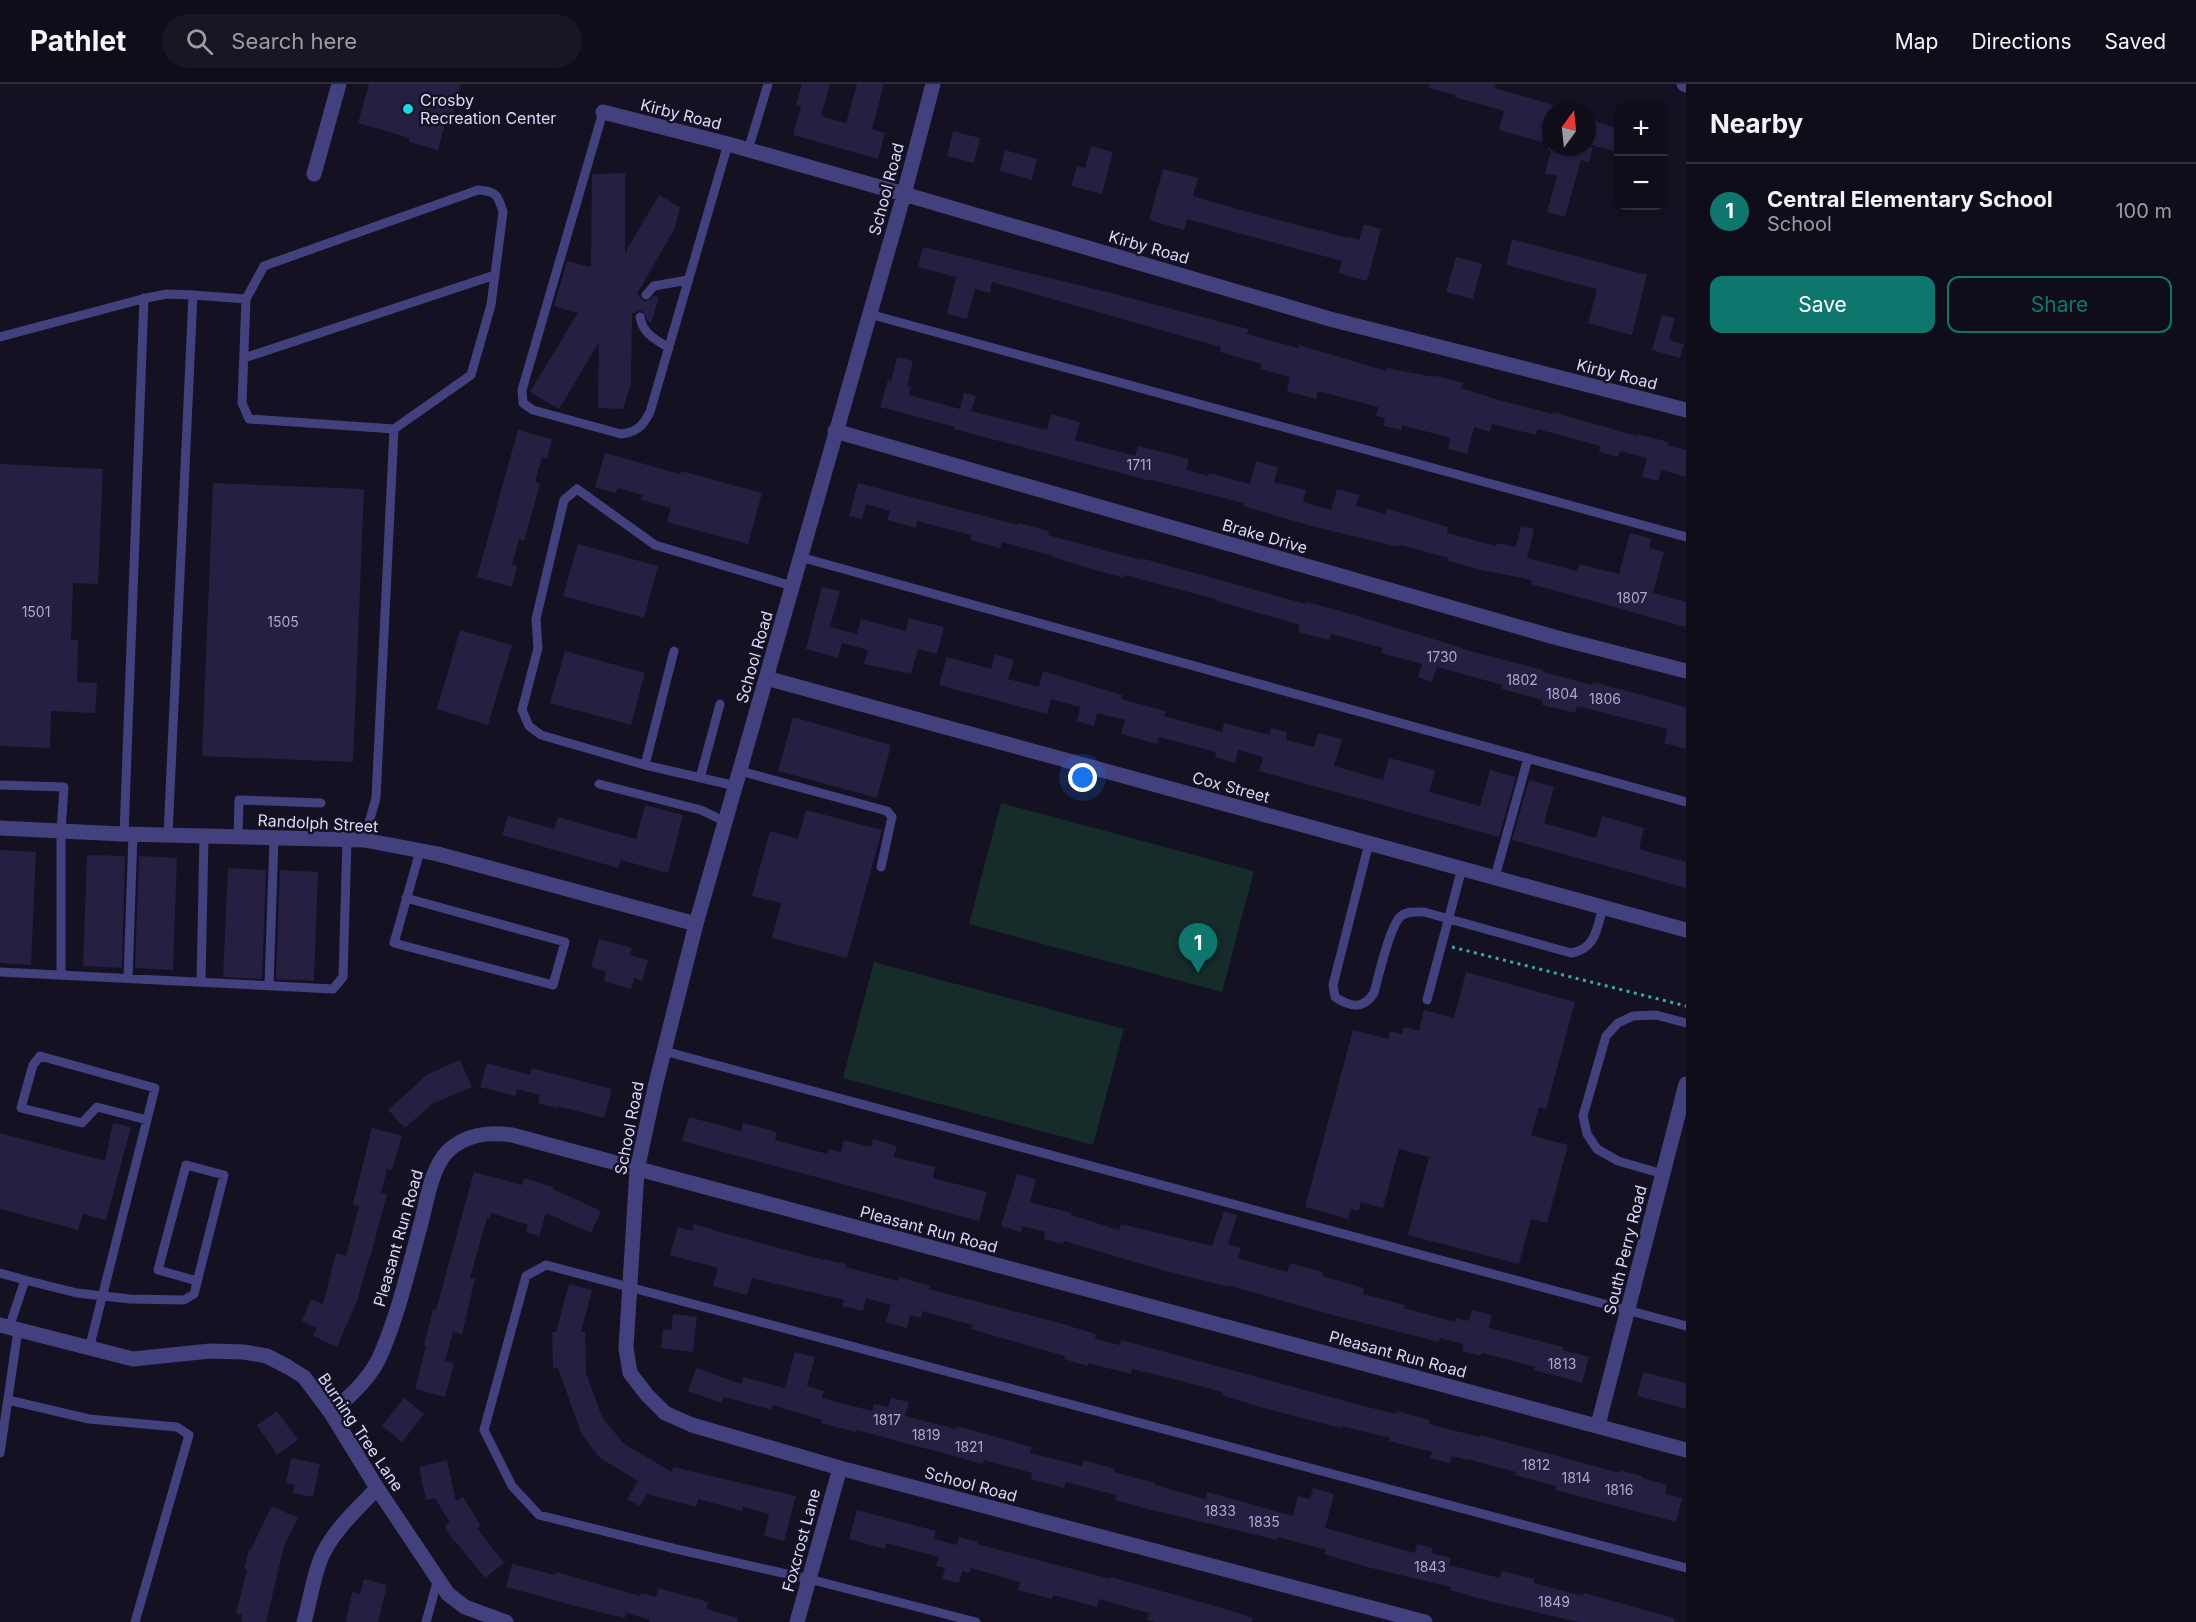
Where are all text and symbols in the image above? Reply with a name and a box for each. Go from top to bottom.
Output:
search box [162,14,582,68]
text: Pathlet [30,24,126,58]
icon: search [183,25,216,58]
text: Search here [231,28,357,54]
text: Map [1895,29,1938,54]
text: Directions [1971,29,2072,54]
text: Saved [2105,29,2166,54]
place label: Crosby Recreation Center [420,90,556,128]
street label: Kirby Road [638,94,724,134]
marker: Crosby Recreation Center [401,102,415,116]
north arrow [1542,102,1596,156]
map controls [1614,102,1668,210]
button: + [1614,102,1668,156]
text: Nearby [1710,108,1803,139]
street label: School Road [864,141,908,237]
button: − [1614,156,1668,210]
text: Central Elementary School [1767,186,2053,212]
text: 1 [1725,199,1734,223]
text: 100 m [2115,199,2172,223]
text: School [1767,212,1832,236]
street label: Kirby Road [1106,226,1192,268]
button: Save [1710,276,1935,333]
button: Share [1947,276,2172,333]
street label: Kirby Road [1574,354,1660,394]
house number: 1711 [1126,456,1152,473]
street label: Brake Drive [1220,514,1310,558]
house number: 1807 [1617,589,1647,606]
house number: 1501 [22,603,50,620]
street label: School Road [731,609,777,705]
house number: 1505 [267,613,299,630]
house number: 1730 [1427,648,1457,665]
house number: 1802 [1506,671,1538,688]
house number: 1804 [1546,685,1578,702]
house number: 1806 [1589,690,1621,707]
your location [1068,763,1097,792]
street label: Cox Street [1190,767,1272,807]
street label: Randolph Street [257,810,379,836]
pin: 1 [1178,924,1218,973]
street label: School Road [610,1079,648,1177]
street label: Pleasant Run Road [369,1167,427,1309]
street label: South Perry Road [1599,1183,1651,1317]
street label: Pleasant Run Road [858,1201,1000,1257]
street label: Pleasant Run Road [1327,1326,1469,1382]
house number: 1813 [1548,1355,1576,1372]
street label: Burning Tree Lane [314,1369,408,1495]
house number: 1817 [873,1411,901,1428]
house number: 1819 [912,1426,940,1443]
house number: 1821 [955,1438,983,1455]
house number: 1812 [1522,1456,1550,1473]
street label: School Road [923,1462,1019,1506]
house number: 1814 [1561,1469,1591,1486]
house number: 1816 [1605,1481,1633,1498]
street label: Foxcrost Lane [778,1486,824,1594]
house number: 1833 [1204,1502,1236,1519]
house number: 1835 [1248,1513,1280,1530]
house number: 1843 [1414,1558,1446,1575]
house number: 1849 [1538,1593,1570,1610]

